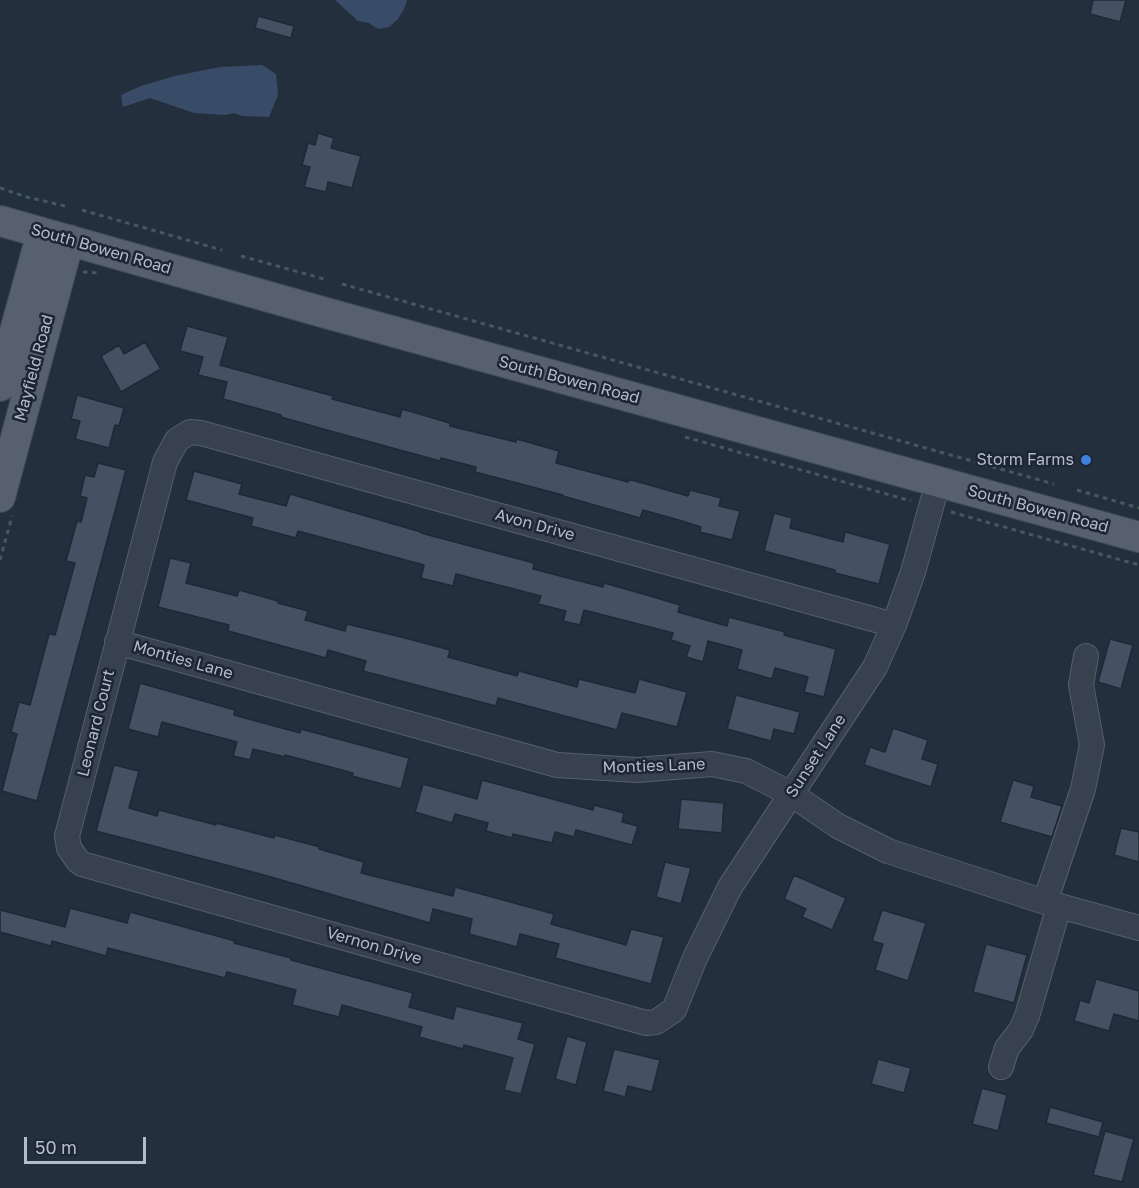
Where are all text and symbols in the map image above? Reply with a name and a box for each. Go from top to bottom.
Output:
street label: South Bowen Road [29,220,173,278]
street label: Mayfield Road [11,313,57,423]
street label: South Bowen Road [496,352,642,408]
place label: Storm Farms [977,450,1074,470]
marker: Storm Farms [1079,453,1093,467]
street label: South Bowen Road [965,481,1111,537]
street label: Avon Drive [493,505,577,545]
street label: Monties Lane [131,637,235,683]
street label: Leonard Court [73,667,119,779]
street label: Sunset Lane [782,711,850,801]
street label: Monties Lane [602,755,706,777]
street label: Vernon Drive [324,923,424,969]
scale bar [27,1125,148,1163]
text: 50 m [35,1136,77,1158]

